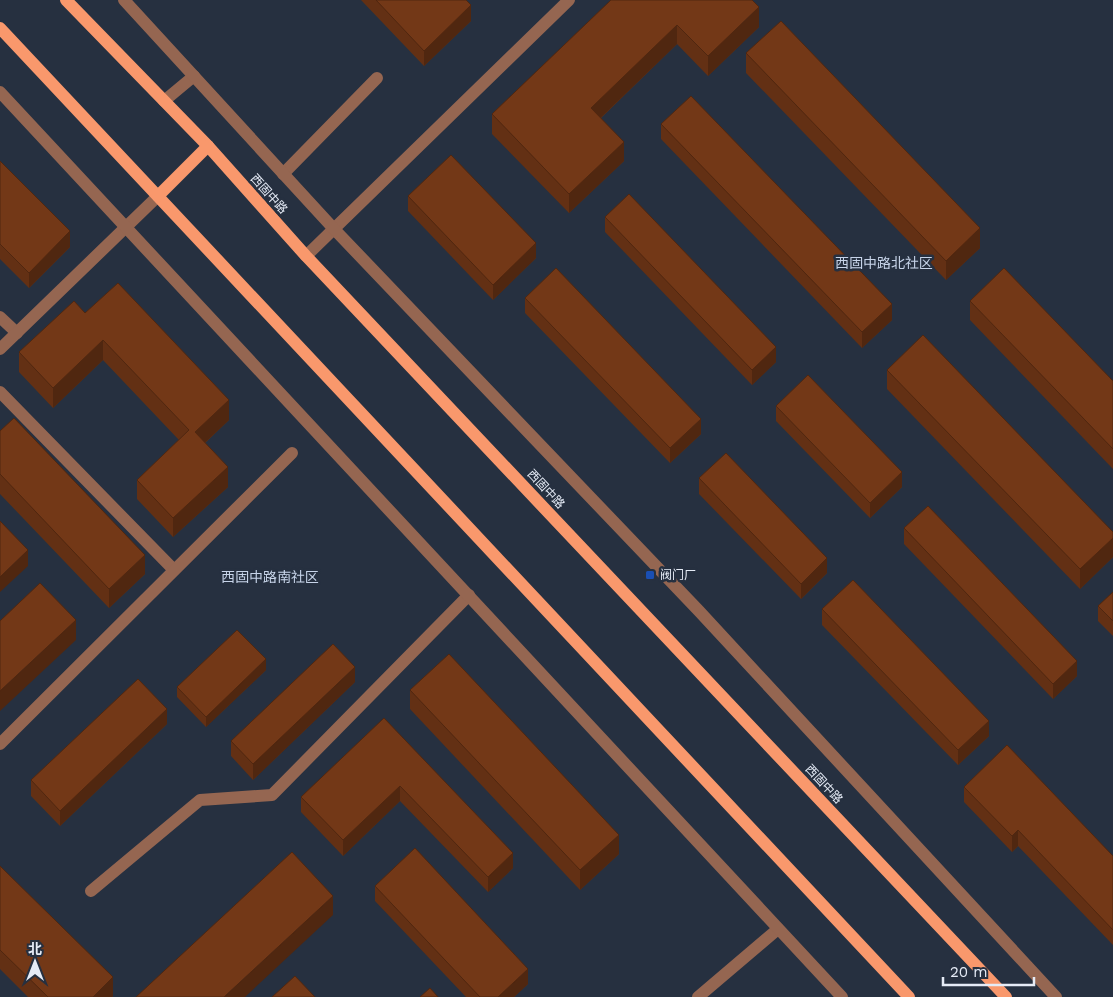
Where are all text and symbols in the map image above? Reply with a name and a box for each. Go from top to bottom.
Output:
street label: 西固中路 [248,171,290,217]
district label: 西固中路北社区 [835,255,933,271]
street label: 西固中路 [525,467,567,511]
place label: 阀门厂 [660,568,696,582]
district label: 西固中路南社区 [221,569,319,585]
marker: 阀门厂 [644,569,656,581]
street label: 西固中路 [803,762,845,806]
north arrow [10,937,60,987]
text: 北 [28,941,42,957]
scale bar [943,954,1034,986]
text: 20 m [950,963,988,981]

